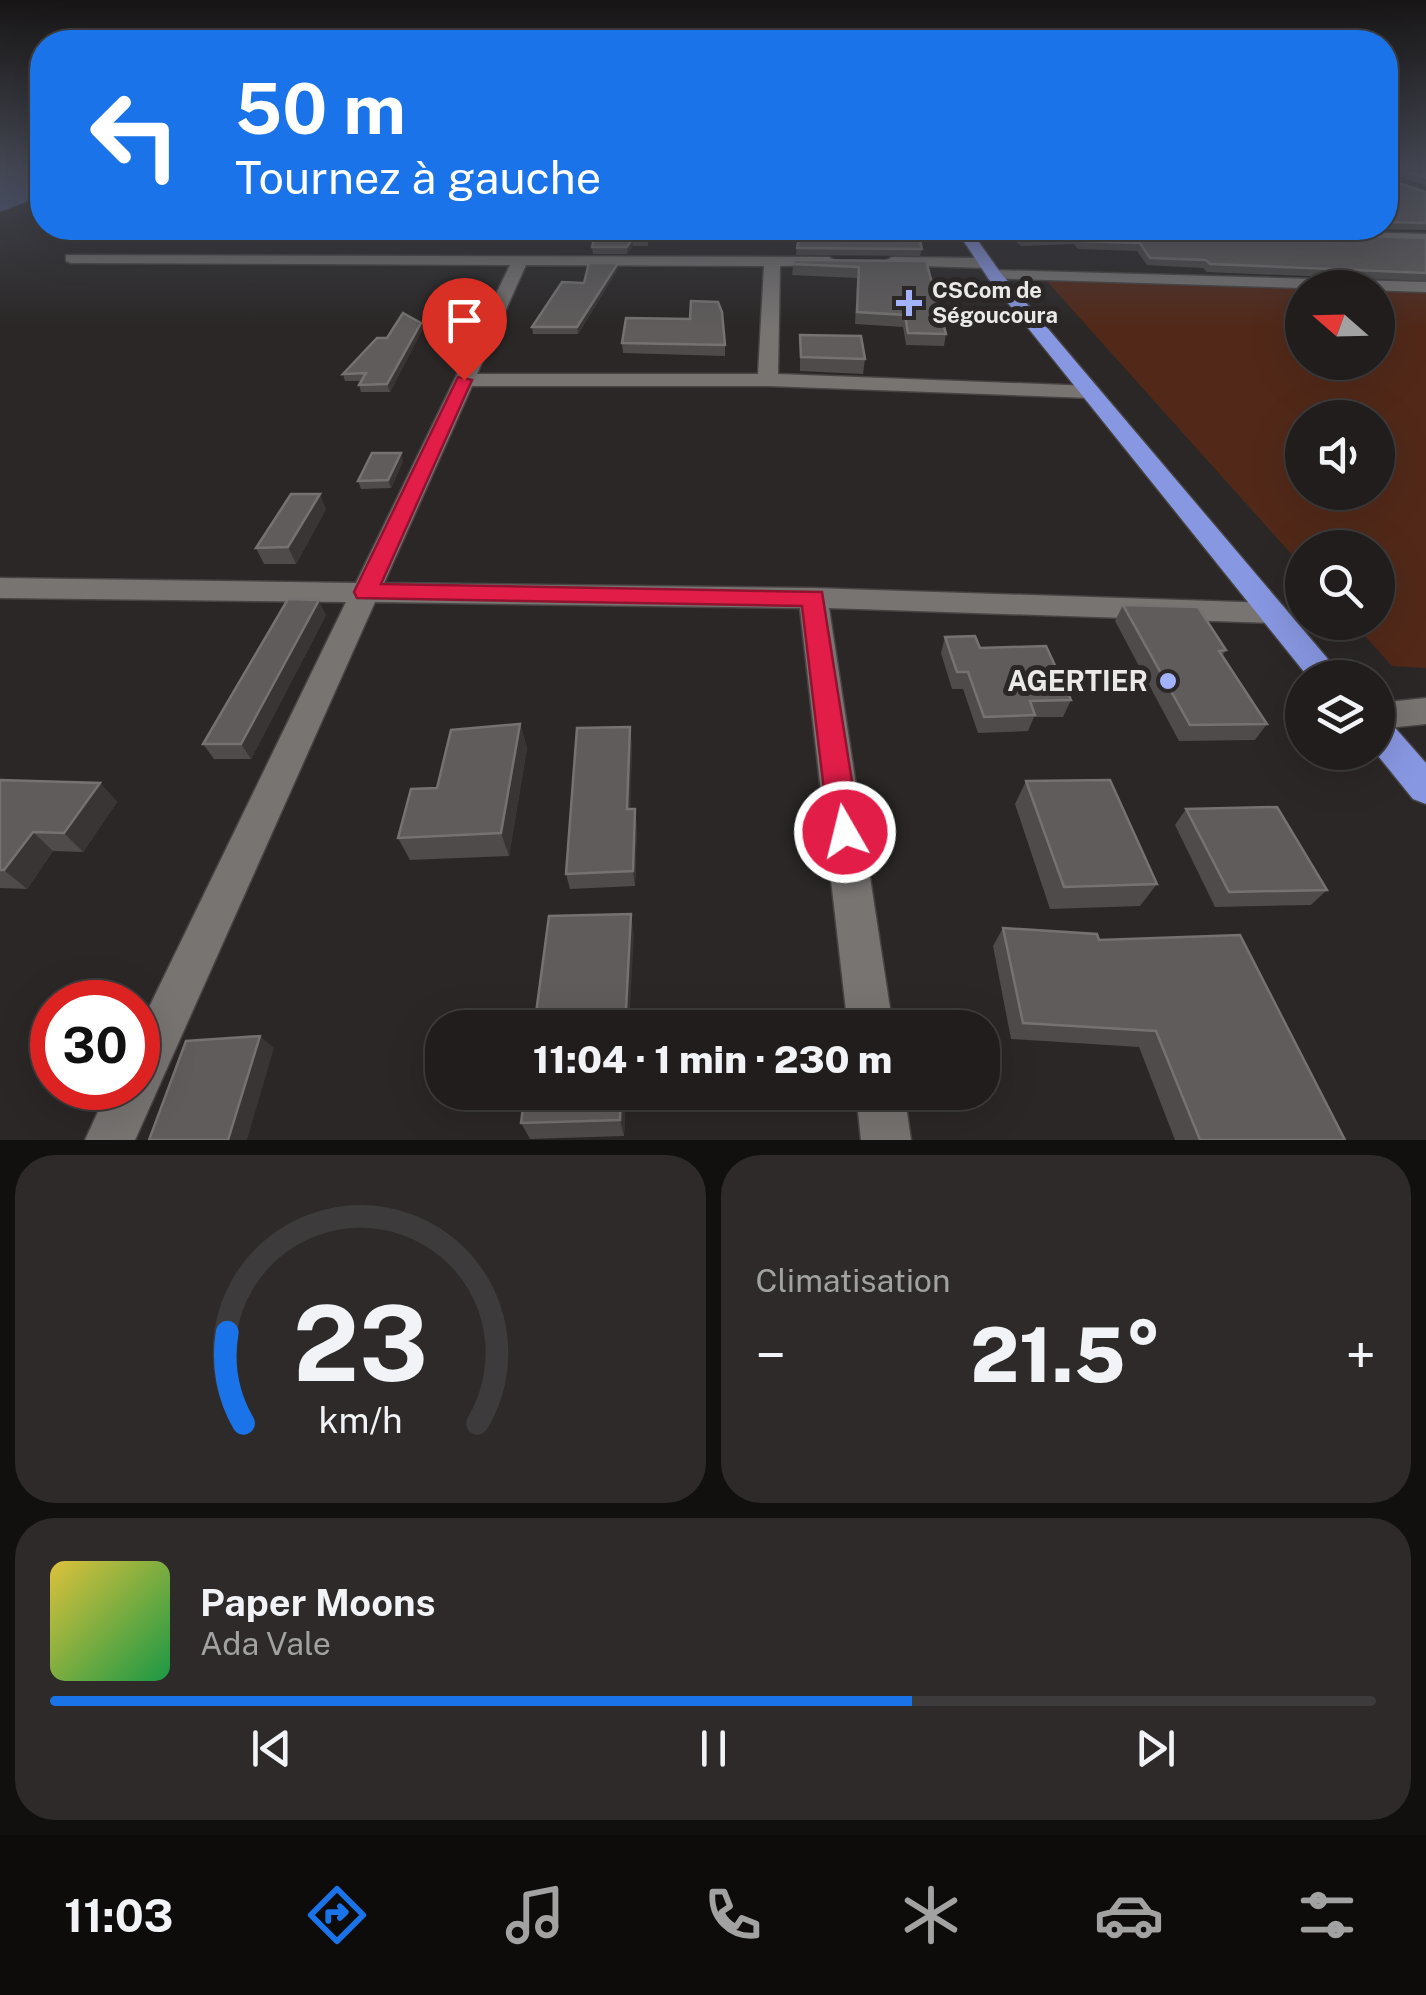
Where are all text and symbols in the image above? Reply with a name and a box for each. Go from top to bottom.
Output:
text: 50 m [235,67,406,150]
icon: left [70,70,200,200]
text: Tournez à gauche [235,151,601,204]
north arrow [1285,270,1395,380]
map controls [1285,270,1395,770]
place label: CSCom de Ségoucoura [932,277,1058,328]
pin [422,278,507,381]
marker: CSCom de Ségoucoura [896,290,922,316]
icon: arrive [437,293,492,348]
button: sound [1285,400,1395,510]
button: search [1285,530,1395,640]
button: layers [1285,660,1395,770]
place label: AGERTIER [1007,664,1148,697]
marker: AGERTIER [1157,670,1179,692]
position arrow [793,780,897,884]
speed limit sign: 30 [30,980,160,1110]
text: 11:04 · 1 min · 230 m [533,1037,892,1082]
text: Climatisation [756,1262,950,1299]
text: 23 [293,1282,428,1404]
text: 21.5° [970,1311,1161,1399]
text: − [756,1323,786,1387]
text: + [1346,1323,1376,1387]
text: km/h [318,1399,402,1441]
text: Paper Moons [200,1580,435,1625]
text: Ada Vale [200,1625,331,1662]
icon: previous [244,1721,299,1776]
icon: pause [686,1721,741,1776]
icon: next [1128,1721,1183,1776]
icon: directions [302,1880,372,1950]
icon: music [500,1880,570,1950]
icon: phone [698,1880,768,1950]
icon: climate [896,1880,966,1950]
icon: car [1094,1880,1164,1950]
icon: filters [1292,1880,1362,1950]
text: 11:03 [64,1889,173,1942]

